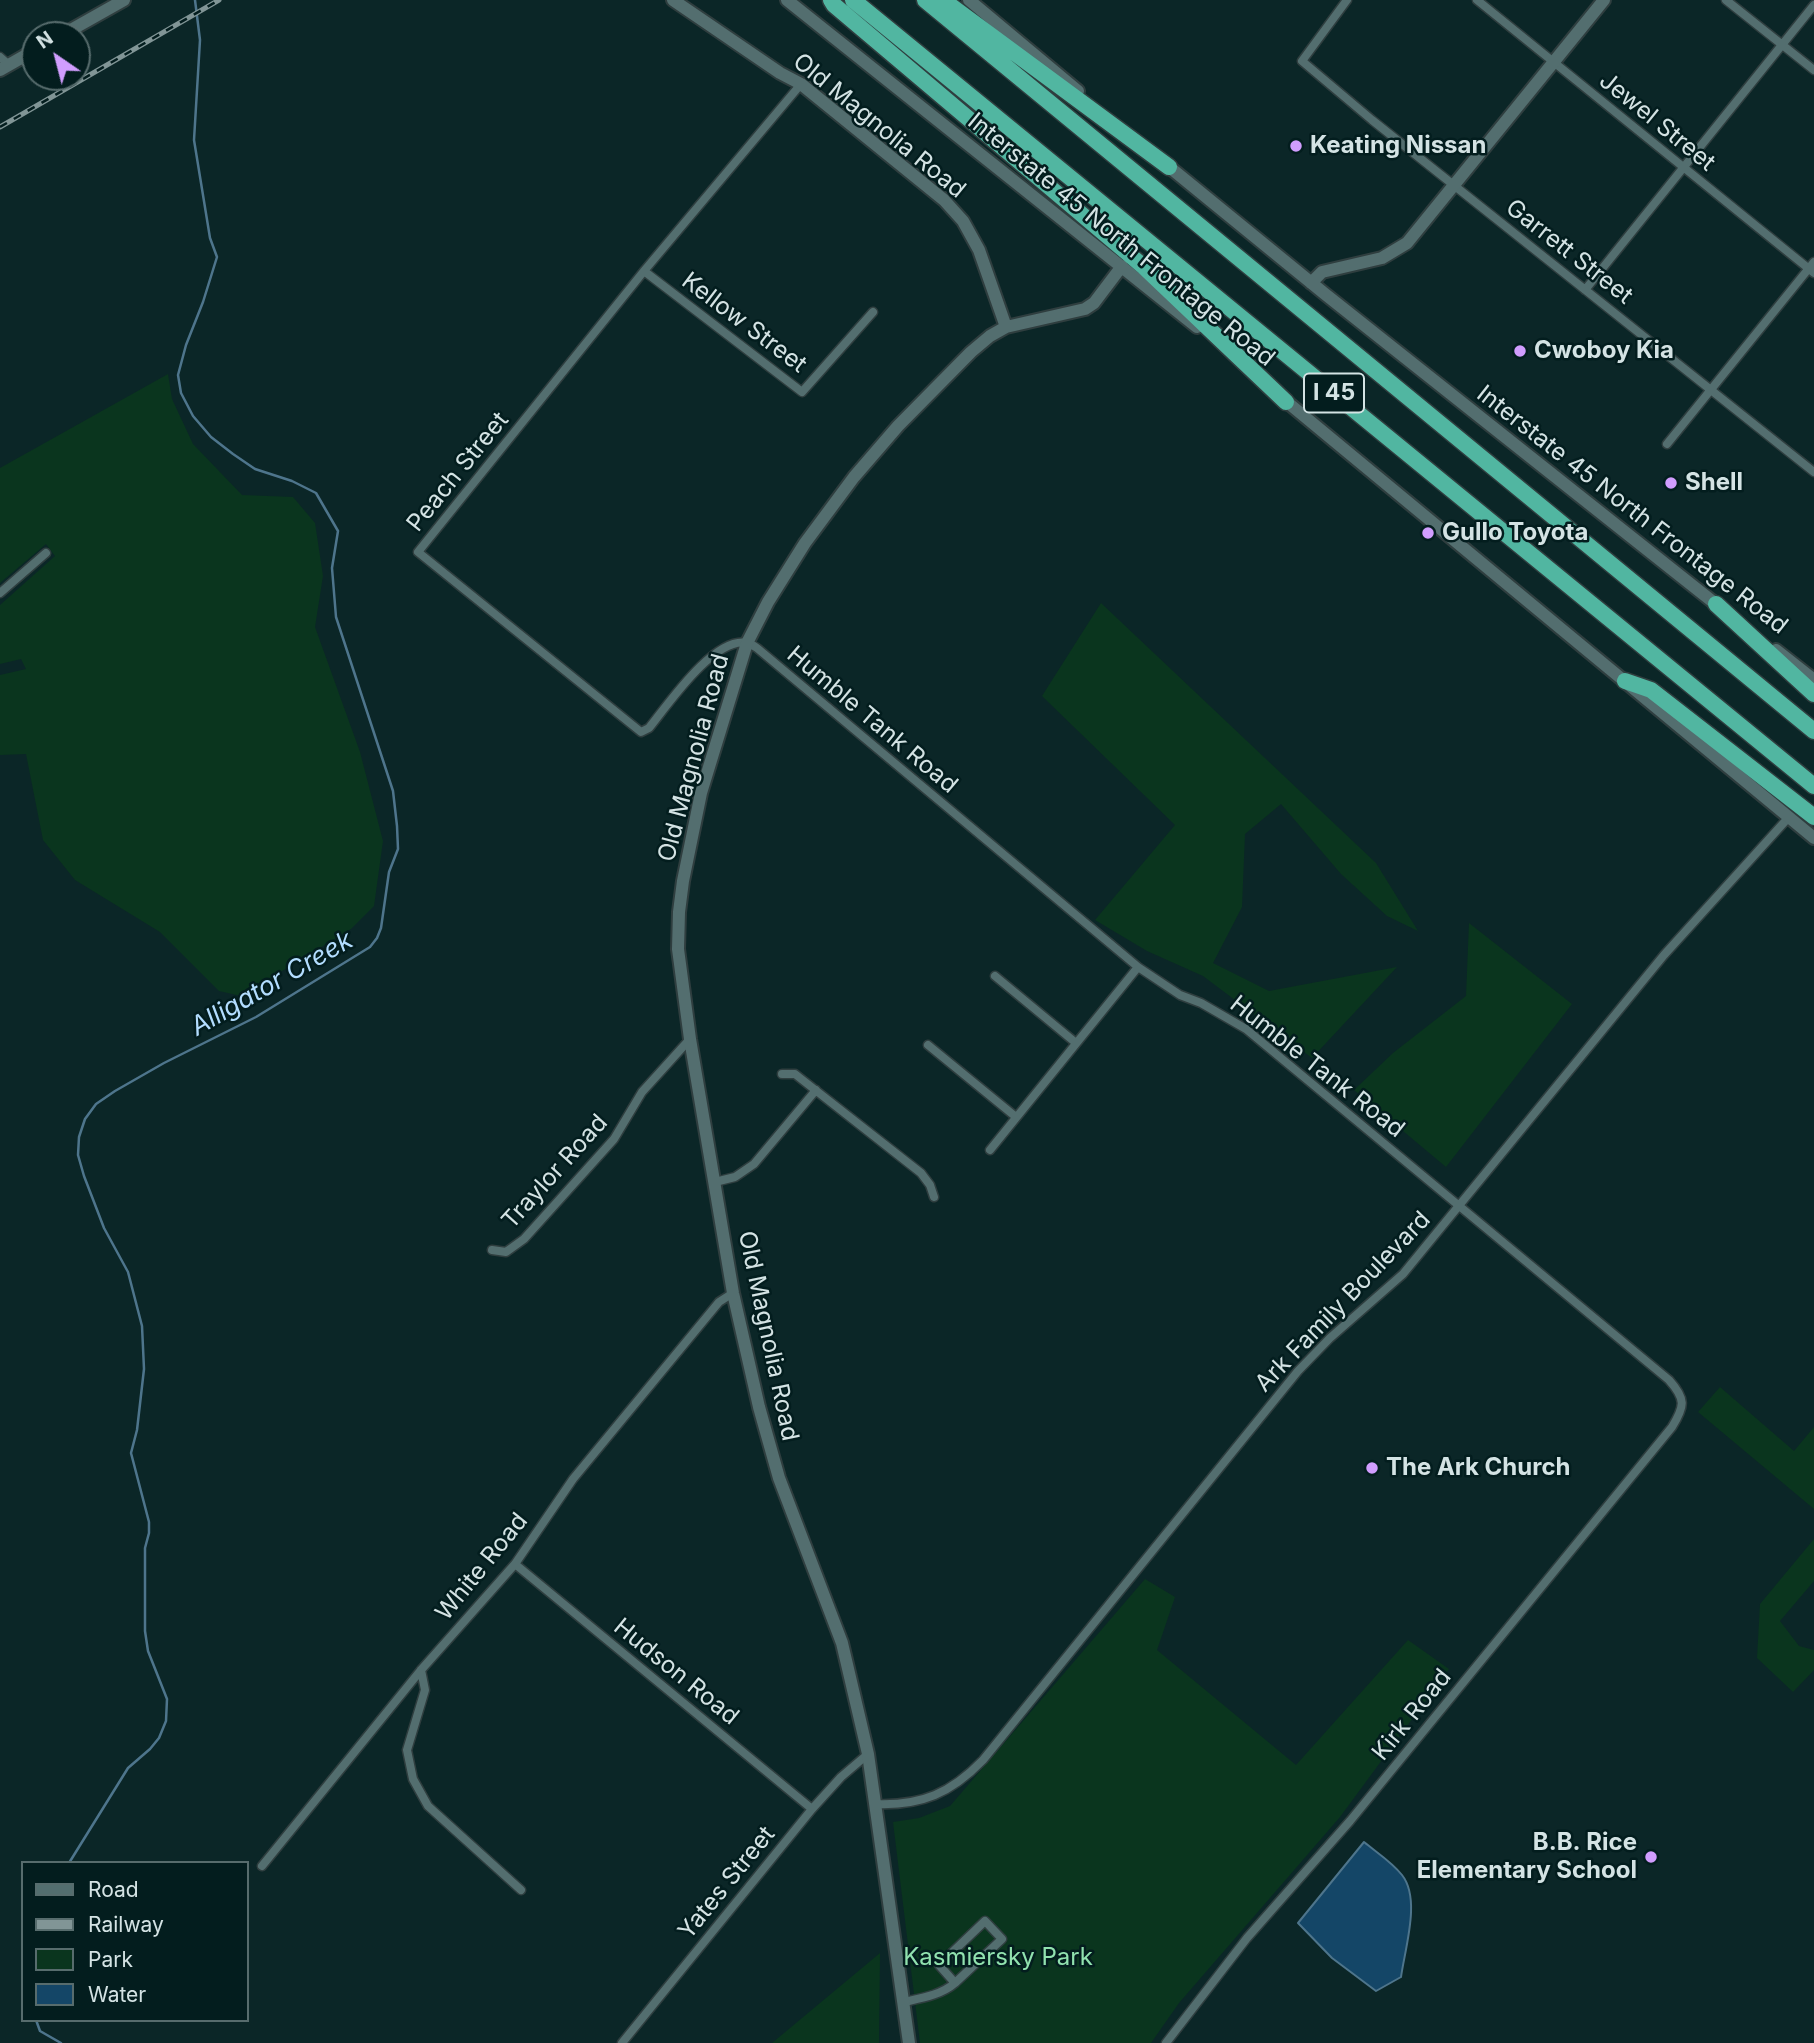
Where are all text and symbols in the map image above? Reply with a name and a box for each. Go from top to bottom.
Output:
north arrow [21,21,91,91]
text: N [32,26,57,54]
street label: Old Magnolia Road [787,48,971,204]
street label: Jewel Street [1593,67,1721,177]
street label: Interstate 45 North Frontage Road [962,107,1280,373]
place label: Keating Nissan [1310,132,1486,160]
marker: Keating Nissan [1288,138,1304,154]
street label: Garrett Street [1500,194,1638,310]
street label: Kellow Street [676,267,812,379]
place label: Cwoboy Kia [1534,337,1674,365]
marker: Cwoboy Kia [1512,343,1528,359]
road number: I 45 [1304,374,1364,412]
street label: Interstate 45 North Frontage Road [1471,380,1793,640]
street label: Peach Street [401,406,515,538]
place label: Shell [1685,469,1743,497]
marker: Shell [1663,475,1679,491]
place label: Gullo Toyota [1442,519,1588,547]
marker: Gullo Toyota [1420,525,1436,541]
street label: Humble Tank Road [781,640,963,800]
street label: Old Magnolia Road [652,651,736,865]
water label: Alligator Creek [185,925,359,1043]
street label: Humble Tank Road [1224,990,1410,1144]
street label: Traylor Road [496,1109,614,1235]
street label: Ark Family Boulevard [1249,1206,1437,1398]
street label: Old Magnolia Road [732,1228,804,1444]
place label: The Ark Church [1386,1454,1570,1482]
marker: The Ark Church [1364,1460,1380,1476]
street label: White Road [430,1507,534,1627]
street label: Hudson Road [608,1613,744,1731]
street label: Kirk Road [1366,1663,1458,1767]
street label: Yates Street [673,1821,781,1945]
place label: B.B. Rice Elementary School [1417,1829,1637,1885]
marker: B.B. Rice Elementary School [1643,1849,1659,1865]
legend [21,1861,248,2022]
text: Road [88,1877,139,1902]
text: Railway [88,1912,164,1937]
park label: Kasmiersky Park [903,1944,1093,1972]
text: Park [88,1947,133,1972]
text: Water [88,1982,146,2007]

